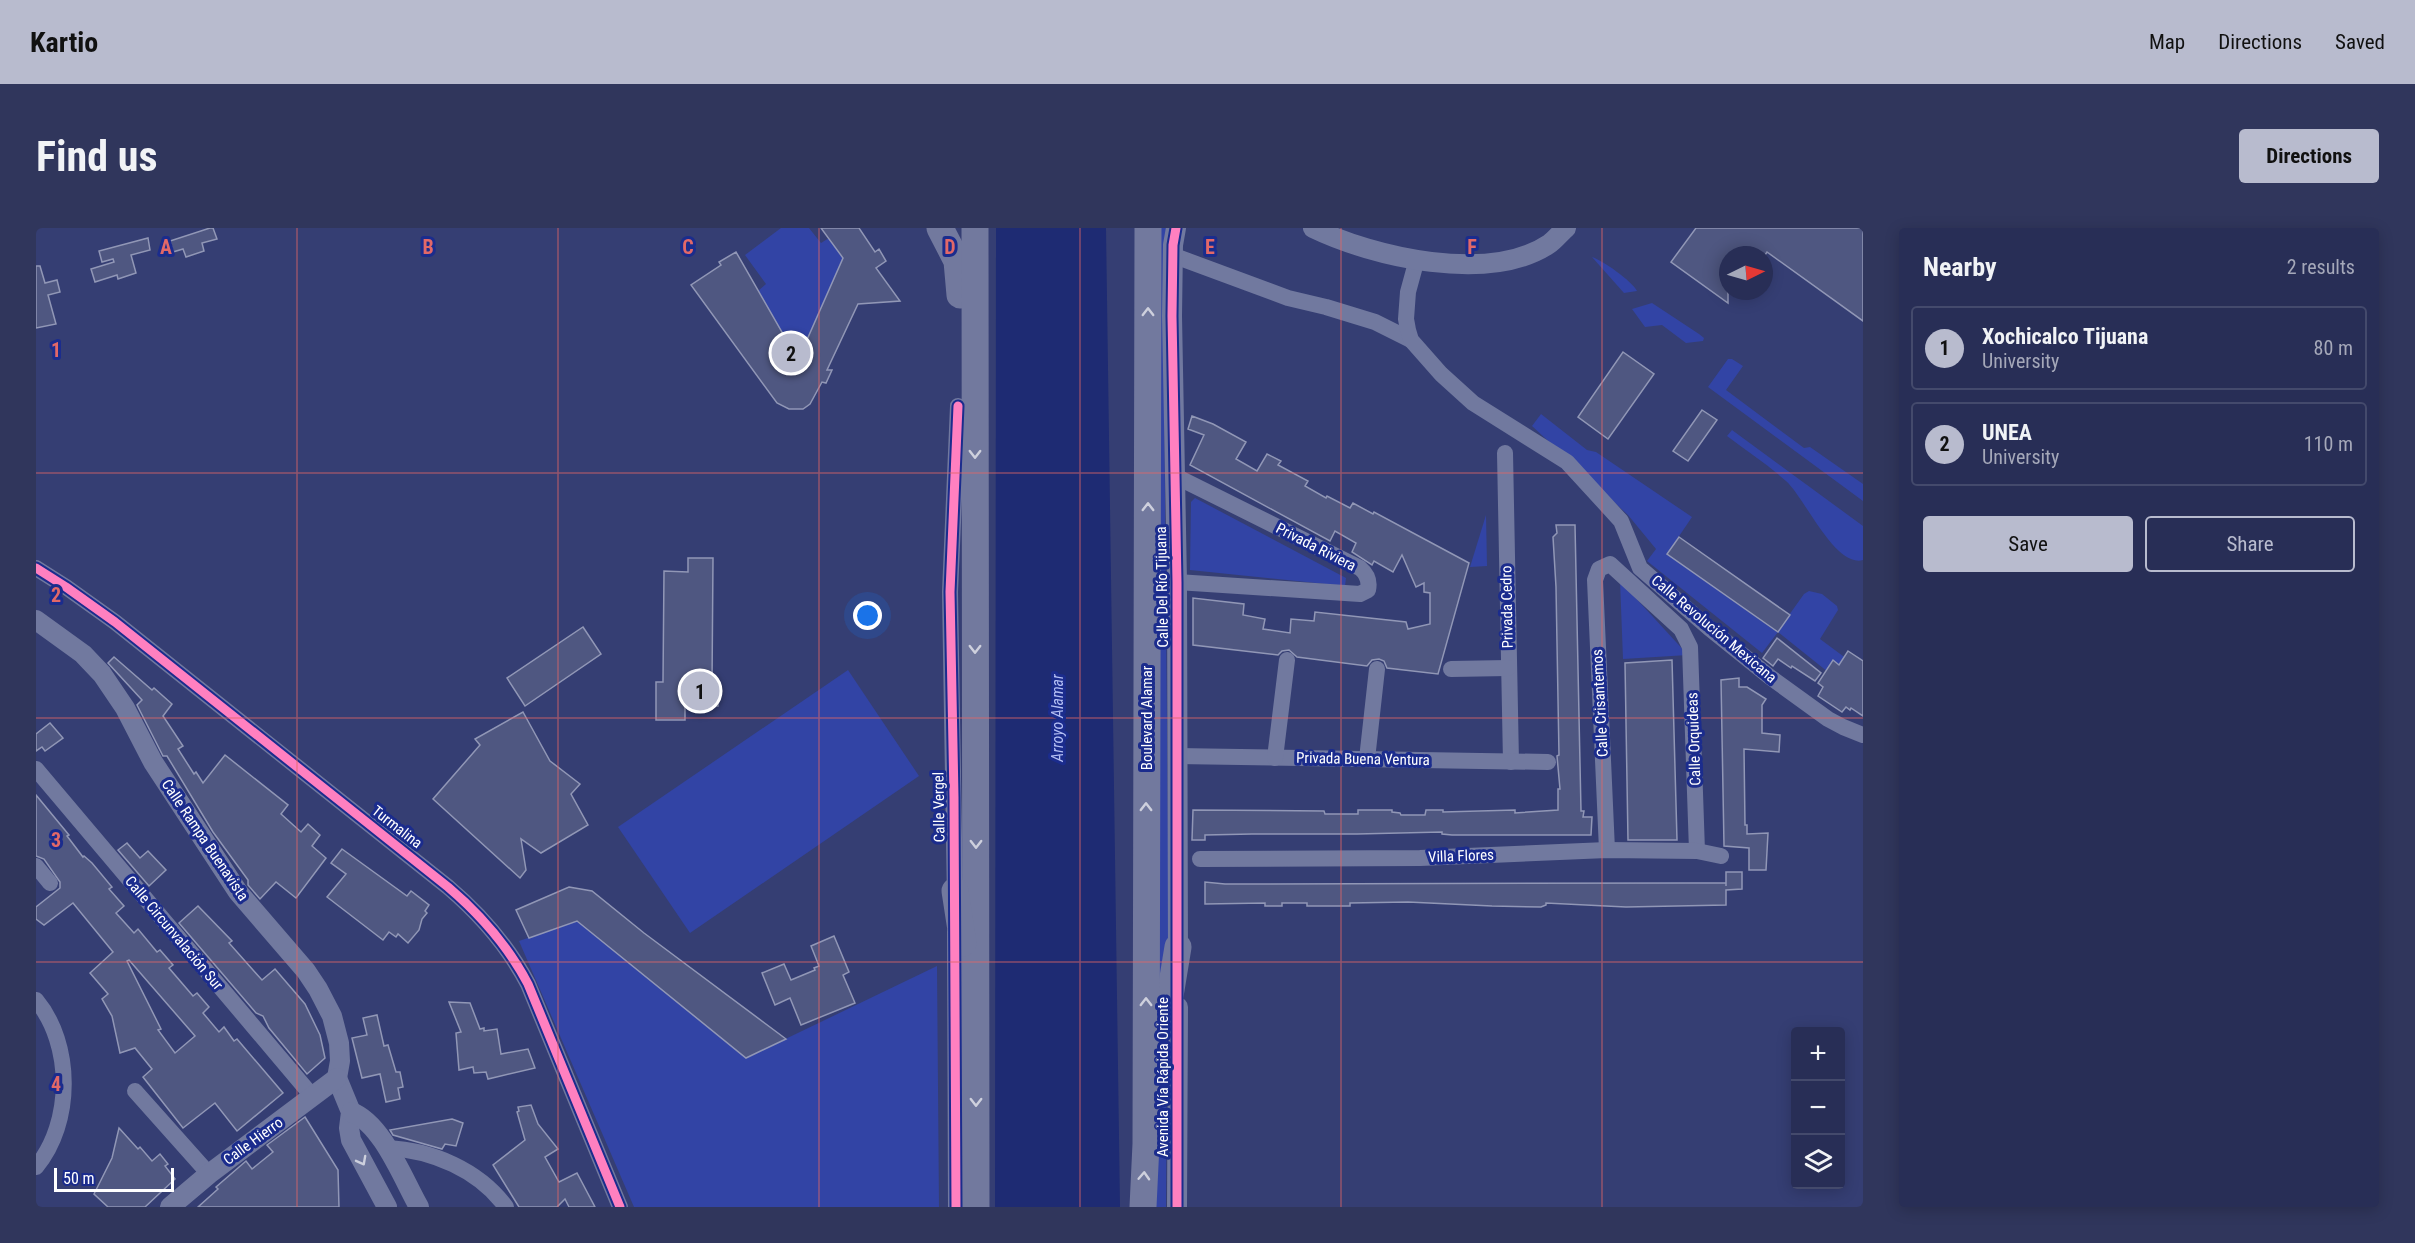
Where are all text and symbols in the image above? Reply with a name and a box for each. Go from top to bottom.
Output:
text: Kartio [30,26,98,59]
text: Map [2149,30,2185,54]
text: Directions [2218,30,2302,54]
text: Saved [2335,30,2385,54]
button: Directions [2239,129,2379,183]
text: Find us [36,132,157,181]
text: A [160,235,172,259]
text: B [422,235,434,259]
text: C [682,235,694,259]
text: D [944,235,956,259]
text: E [1205,235,1215,259]
text: F [1467,235,1477,259]
north arrow [1719,246,1773,300]
text: Nearby [1923,252,1997,282]
text: 2 results [2287,255,2355,279]
one-way arrow [1142,307,1154,316]
text: Xochicalco Tijuana [1982,324,2148,349]
pin: 2 [772,330,810,376]
text: 1 [1939,336,1950,360]
text: 80 m [2314,336,2353,360]
text: 1 [51,338,61,362]
text: University [1982,349,2059,373]
text: UNEA [1982,420,2032,445]
text: 2 [1939,432,1950,456]
text: 110 m [2304,432,2353,456]
text: University [1982,445,2059,469]
one-way arrow [969,450,981,459]
one-way arrow [1142,502,1154,511]
button: Save [1923,516,2133,572]
button: Share [2145,516,2355,572]
street label: Privada Riviera [1273,519,1359,575]
street label: Calle Del Río Tijuana [1152,526,1172,648]
street label: Privada Cedro [1497,565,1517,649]
street label: Calle Revolución Mexicana [1648,571,1780,687]
text: 2 [51,583,61,607]
your location [853,601,882,630]
one-way arrow [969,645,981,654]
street label: Calle Crisantemos [1588,648,1612,757]
street label: Boulevard Alamar [1138,665,1156,770]
pin: 1 [680,668,720,714]
water label: Arroyo Alamar [1048,673,1067,763]
street label: Calle Orquideas [1683,692,1705,786]
street label: Privada Buena Ventura [1296,749,1430,769]
street label: Calle Vergel [929,772,949,842]
street label: Calle Rampa Buenavista [158,776,252,904]
street label: Turmalina [368,802,426,852]
one-way arrow [1140,802,1153,811]
text: 3 [51,828,61,852]
one-way arrow [970,840,982,849]
street label: Villa Flores [1428,846,1494,866]
street label: Calle Circunvalación Sur [121,872,227,994]
one-way arrow [1140,997,1152,1006]
street label: Avenida Vía Rápida Oriente [1154,997,1172,1157]
map controls [1791,1027,1845,1189]
button: + [1791,1027,1845,1081]
text: 4 [51,1072,61,1096]
button: − [1791,1081,1845,1135]
one-way arrow [970,1098,982,1107]
street label: Calle Hierro [220,1113,286,1169]
button: layers [1791,1135,1845,1189]
one-way arrow [355,1155,366,1165]
scale bar [54,1165,174,1192]
text: 50 m [63,1169,95,1188]
one-way arrow [1138,1171,1151,1180]

